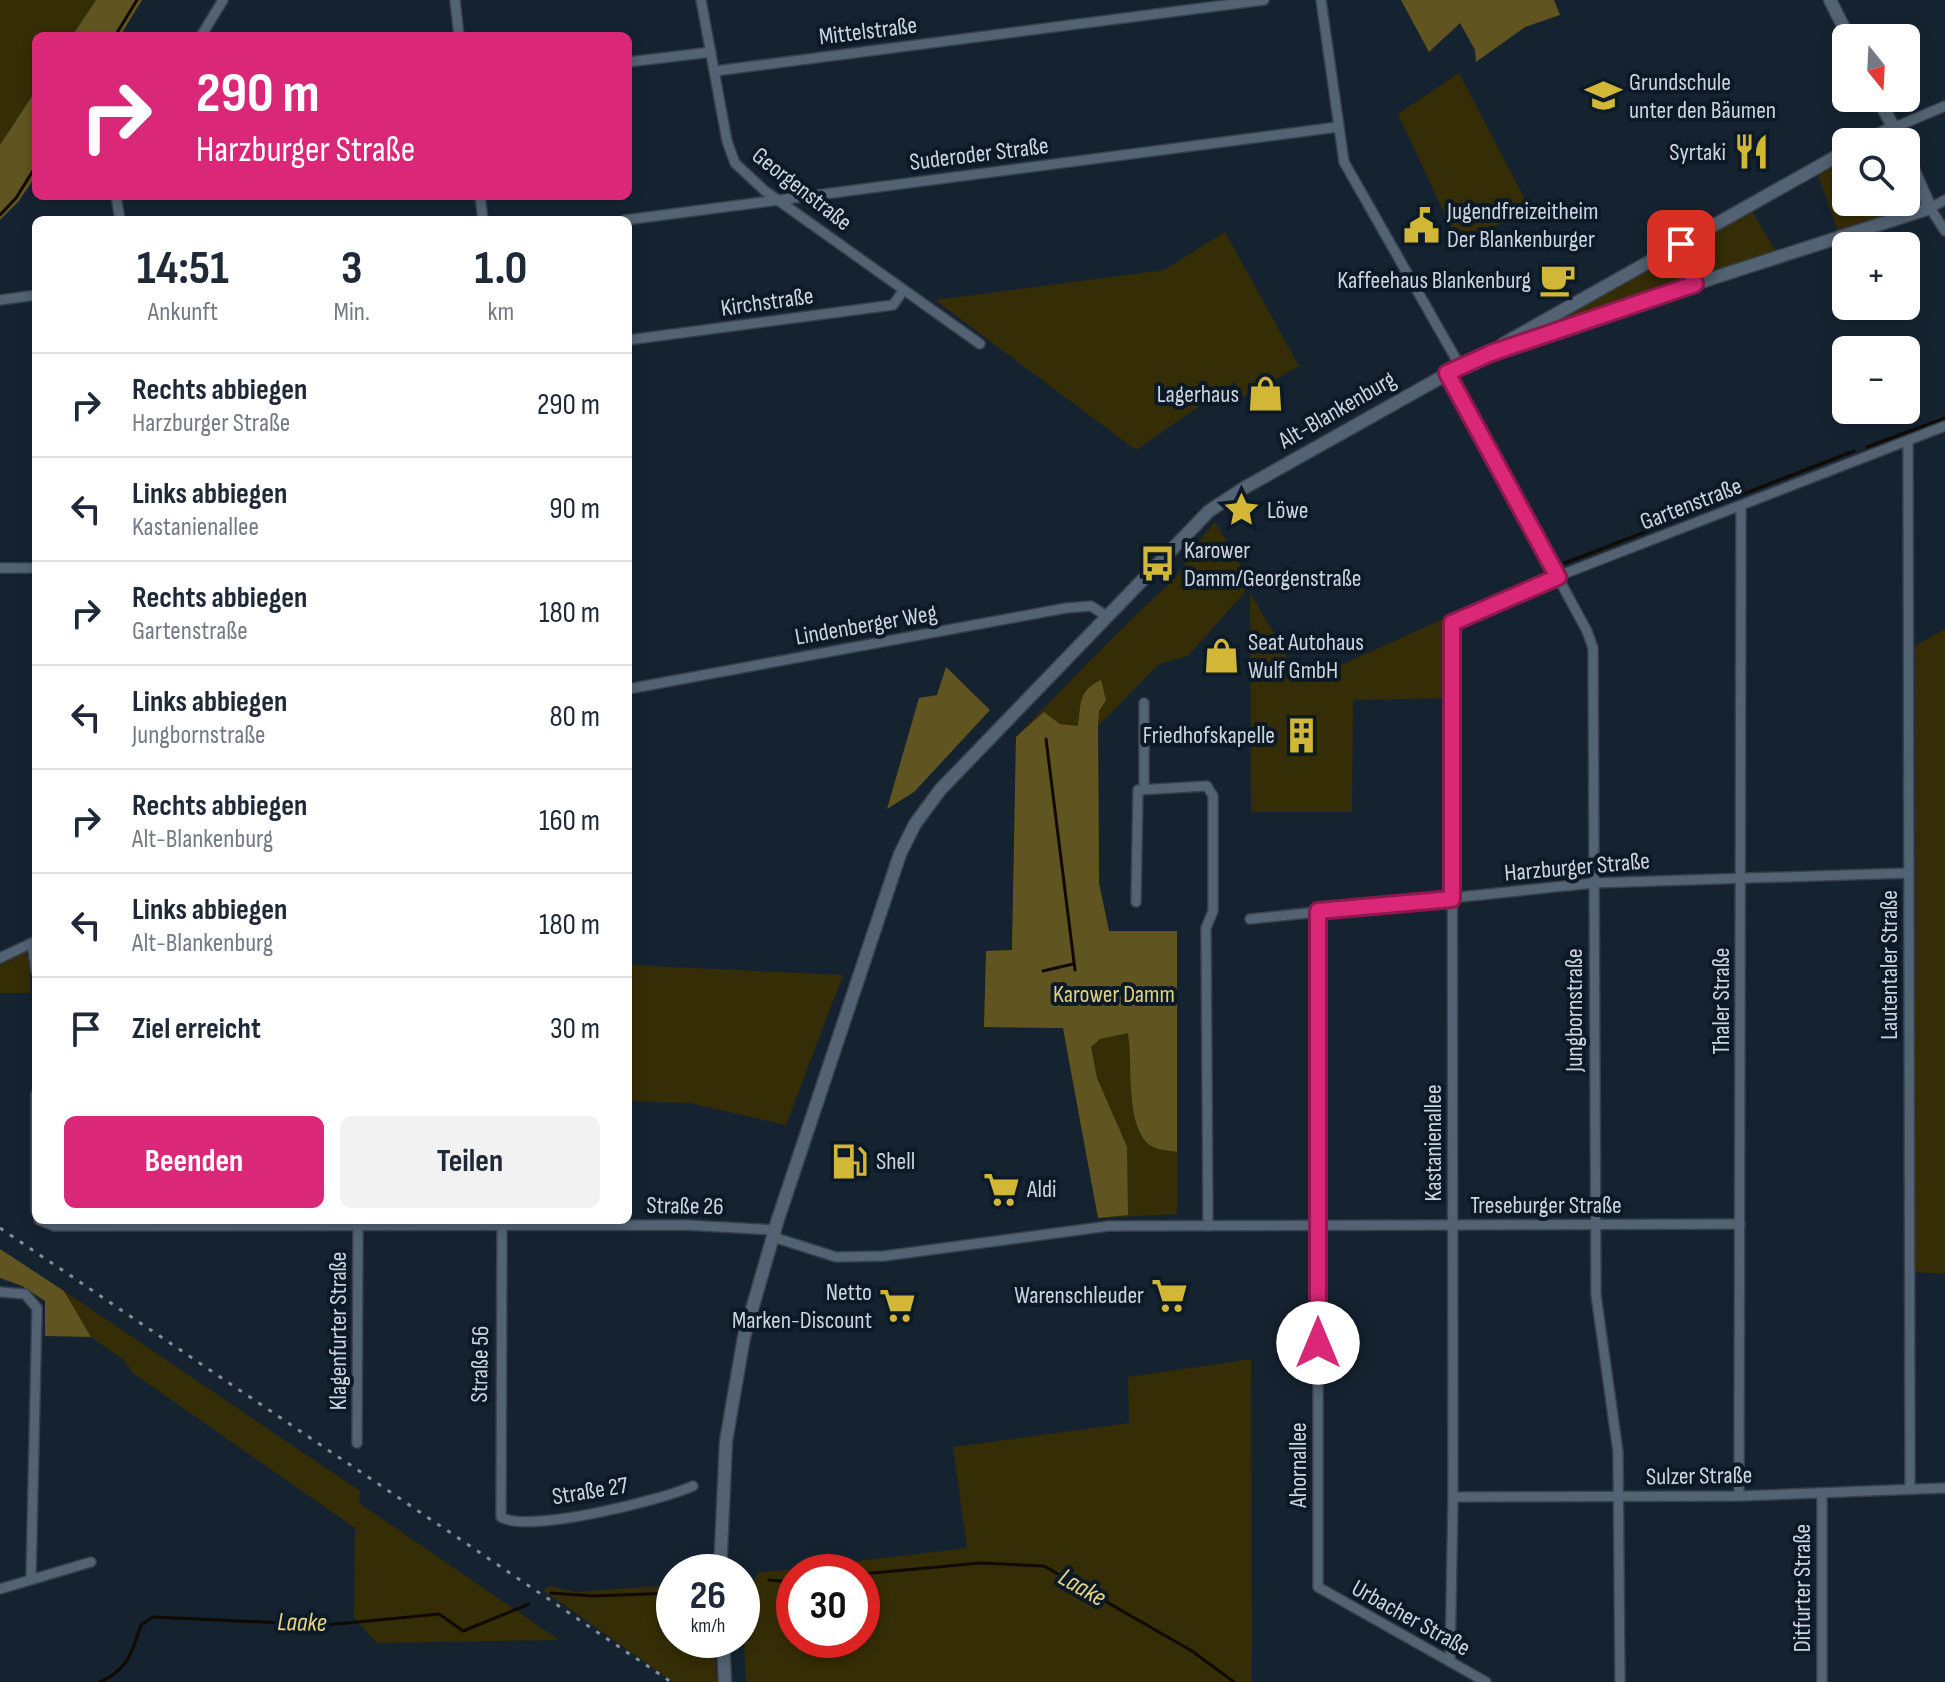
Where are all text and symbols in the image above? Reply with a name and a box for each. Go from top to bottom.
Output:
street label: Mittelstraße [817,11,919,51]
north arrow [1832,24,1920,112]
map controls [1832,24,1920,424]
text: 290 m [196,61,320,128]
icon: right [64,64,168,168]
place label: Grundschule unter den Bäumen [1629,68,1776,125]
school or university icon: Grundschule unter den Bäumen [1584,77,1622,115]
button: search [1832,128,1920,216]
text: Harzburger Straße [196,129,415,172]
street label: Suderoder Straße [908,131,1050,177]
restaurant icon: Syrtaki [1733,133,1771,171]
place label: Syrtaki [1669,138,1726,167]
street label: Georgenstraße [746,141,858,237]
place label: Jugendfreizeitheim Der Blankenburger [1446,197,1598,254]
public building icon: Jugendfreizeitheim Der Blankenburger [1402,206,1440,244]
pin [1647,210,1715,278]
icon: arrive [1659,222,1703,266]
button: + [1832,232,1920,320]
text: 14:51 [137,240,229,297]
text: 3 [341,240,362,297]
text: 1.0 [475,240,527,297]
cafe icon: Kaffeehaus Blankenburg [1538,261,1576,299]
place label: Kaffeehaus Blankenburg [1337,266,1531,295]
street label: Kirchstraße [719,281,815,323]
text: Ankunft [148,297,218,328]
text: Min. [334,297,370,328]
text: km [488,297,514,328]
button: − [1832,336,1920,424]
street label: Alt-Blankenburg [1272,365,1401,456]
text: Rechts abbiegen [132,372,307,408]
shop icon: Lagerhaus [1246,375,1284,413]
place label: Lagerhaus [1157,380,1239,409]
icon: right [64,383,108,427]
text: 290 m [537,387,600,423]
text: Harzburger Straße [132,408,290,439]
street label: Gartenstraße [1636,471,1746,537]
text: Links abbiegen [132,476,287,512]
icon: left [64,487,108,531]
text: 90 m [549,491,600,527]
place icon: Löwe [1222,491,1260,529]
place label: Löwe [1267,496,1309,525]
text: Kastanienallee [132,512,259,543]
place label: Karower Damm/Georgenstraße [1184,536,1361,593]
bus stop icon: Karower Damm/Georgenstraße [1139,545,1177,583]
text: Rechts abbiegen [132,580,307,616]
icon: right [64,591,108,635]
text: 180 m [539,595,600,631]
street label: Lindenberger Weg [793,598,939,652]
text: Gartenstraße [132,616,248,647]
place label: Seat Autohaus Wulf GmbH [1248,628,1364,685]
shop icon: Seat Autohaus Wulf GmbH [1203,637,1241,675]
text: Links abbiegen [132,684,287,720]
icon: left [64,695,108,739]
text: 80 m [549,699,600,735]
building icon: Friedhofskapelle [1282,716,1320,754]
text: Jungbornstraße [132,720,266,751]
place label: Friedhofskapelle [1143,721,1275,750]
text: Rechts abbiegen [132,788,307,824]
icon: right [64,799,108,843]
text: 160 m [539,803,600,839]
text: Alt-Blankenburg [132,824,273,855]
street label: Harzburger Straße [1503,846,1651,888]
street label: Lautentaler Straße [1875,890,1904,1040]
text: Links abbiegen [132,892,287,928]
icon: left [64,903,108,947]
text: 180 m [539,907,600,943]
text: Alt-Blankenburg [132,928,273,959]
street label: Jungbornstraße [1560,948,1589,1073]
street label: Thaler Straße [1707,948,1736,1054]
park label: Karower Damm [1053,980,1175,1009]
icon: arrive [64,1007,108,1051]
text: Ziel erreicht [132,1011,261,1047]
text: 30 m [550,1011,600,1047]
street label: Kastanienallee [1419,1084,1448,1202]
button: Beenden [64,1116,324,1208]
button: Teilen [340,1116,600,1208]
fuel station icon: Shell [831,1142,869,1180]
place label: Shell [876,1147,915,1176]
supermarket icon: Aldi [982,1170,1020,1208]
place label: Aldi [1026,1175,1057,1204]
street label: Straße 26 [646,1191,724,1221]
street label: Treseburger Straße [1470,1191,1622,1220]
street label: Klagenfurter Straße [324,1252,353,1410]
supermarket icon: Warenschleuder [1151,1276,1189,1314]
place label: Netto Marken-Discount [732,1278,872,1335]
place label: Warenschleuder [1014,1281,1144,1310]
supermarket icon: Netto Marken-Discount [879,1287,917,1325]
position arrow [1276,1301,1360,1385]
street label: Straße 56 [465,1325,495,1403]
street label: Ahornallee [1284,1422,1313,1509]
street label: Sulzer Straße [1646,1461,1752,1491]
street label: Straße 27 [550,1471,630,1511]
street label: Ditfurter Straße [1788,1524,1817,1652]
speed limit sign: 30 [776,1554,880,1658]
water label: Laake [1053,1562,1111,1614]
text: 26 [690,1572,726,1620]
street label: Urbacher Straße [1347,1574,1475,1662]
water label: Laake [277,1607,327,1639]
text: km/h [691,1614,725,1638]

